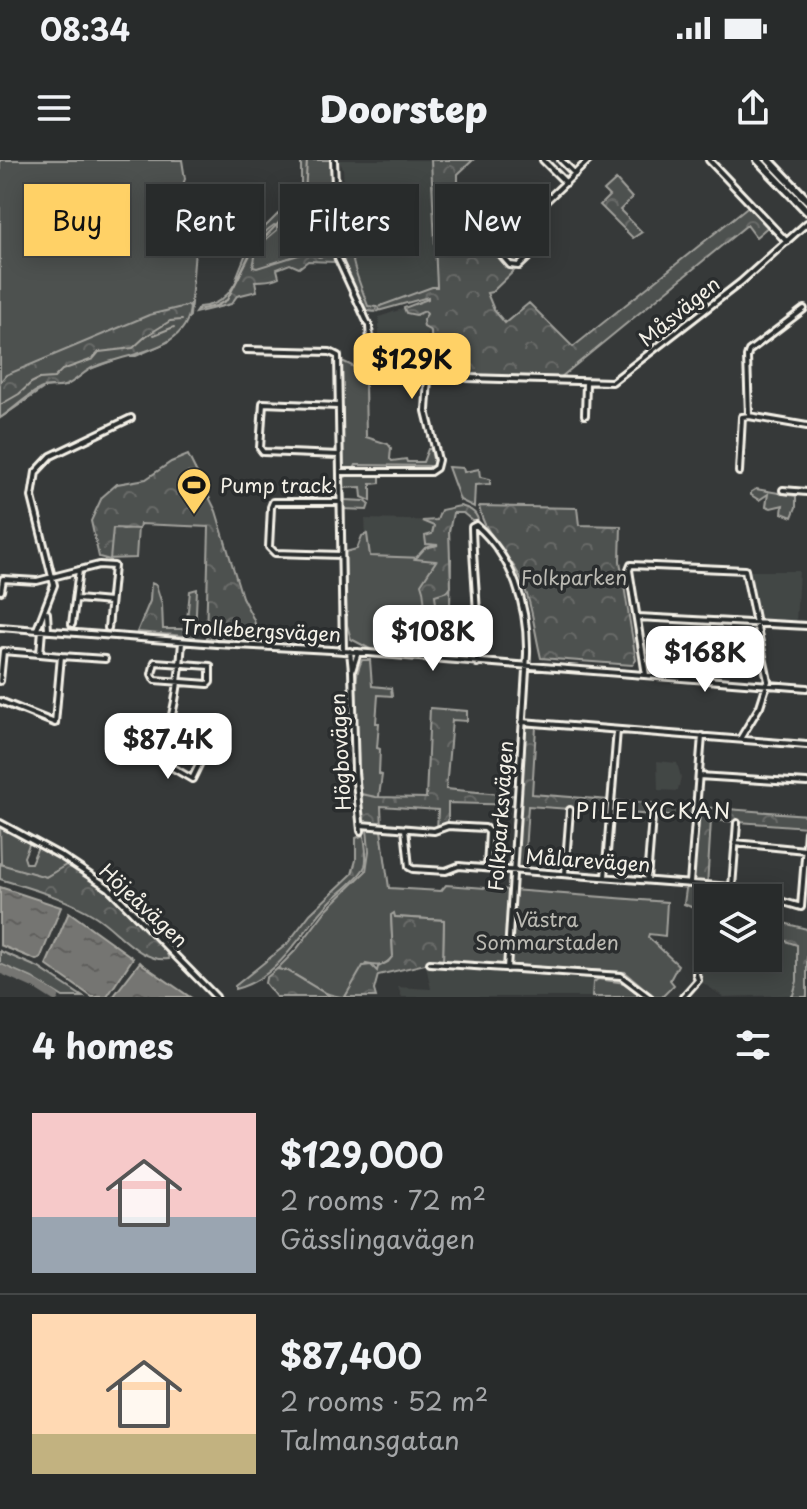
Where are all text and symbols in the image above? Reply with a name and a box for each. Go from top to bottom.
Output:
text: 08:34 [40,6,130,51]
text: Doorstep [319,81,488,135]
icon: menu [32,86,76,130]
icon: share [731,86,775,130]
chip: Buy [24,184,130,256]
chip: Rent [146,184,264,256]
chip: Filters [280,184,419,256]
chip: New [435,184,549,256]
street label: Måsvägen [632,269,726,353]
pin: $129K [356,333,468,401]
text: $129K [372,339,452,378]
sports icon: Pump track [175,466,213,516]
place label: Pump track [220,470,333,500]
park label: Folkparken [521,562,627,592]
pin: $108K [377,605,489,673]
street label: Trollebergsvägen [180,611,342,649]
text: $108K [391,611,475,650]
pin: $168K [649,626,761,694]
text: $168K [664,632,746,671]
street label: Högbovägen [322,692,358,812]
pin: $87.4K [103,713,233,781]
text: $87.4K [123,719,213,758]
street label: Folkparksvägen [480,740,520,892]
district label: PILELYCKAN [575,793,733,826]
street label: Målarevägen [525,841,651,879]
street label: Höjeåvägen [93,856,195,954]
map controls [694,884,782,972]
button: layers [694,884,782,972]
park label: Västra Sommarstaden [475,904,619,957]
text: 4 homes [32,1019,174,1071]
icon: filters [731,1023,775,1067]
text: $129,000 [280,1128,443,1180]
icon: home [96,1145,192,1241]
text: 2 rooms · 72 m² [280,1180,486,1219]
text: Gässlingavägen [280,1219,475,1258]
text: $87,400 [280,1329,422,1381]
icon: home [96,1346,192,1442]
text: 2 rooms · 52 m² [280,1381,488,1420]
text: Talmansgatan [280,1420,460,1459]

